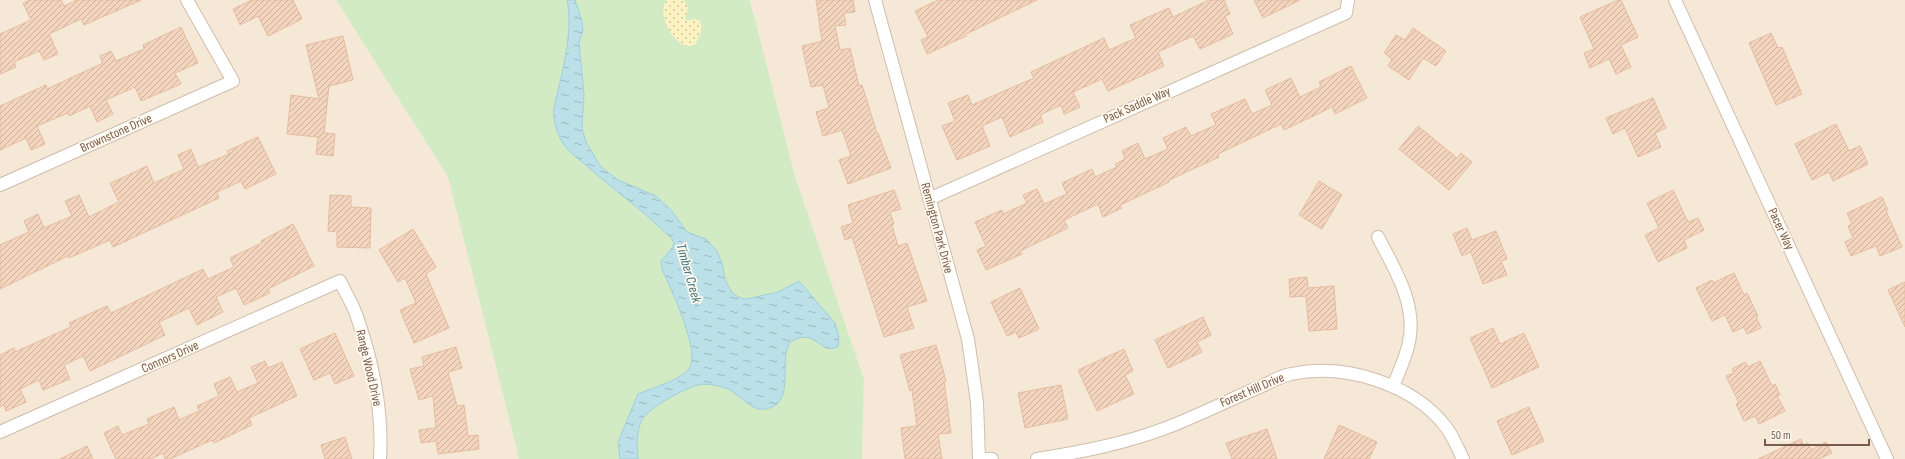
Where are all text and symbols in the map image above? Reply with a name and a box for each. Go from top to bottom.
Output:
street label: Pack Saddle Way [1101,83,1173,127]
street label: Brownstone Drive [78,110,154,156]
street label: Remington Park Drive [917,181,957,275]
street label: Pacer Way [1764,205,1798,253]
water label: Timber Creek [672,241,706,305]
street label: Range Wood Drive [352,328,386,408]
street label: Connors Drive [139,337,201,377]
street label: Forest Hill Drive [1217,369,1287,411]
scale bar [1765,421,1869,447]
text: 50 m [1771,428,1791,443]

